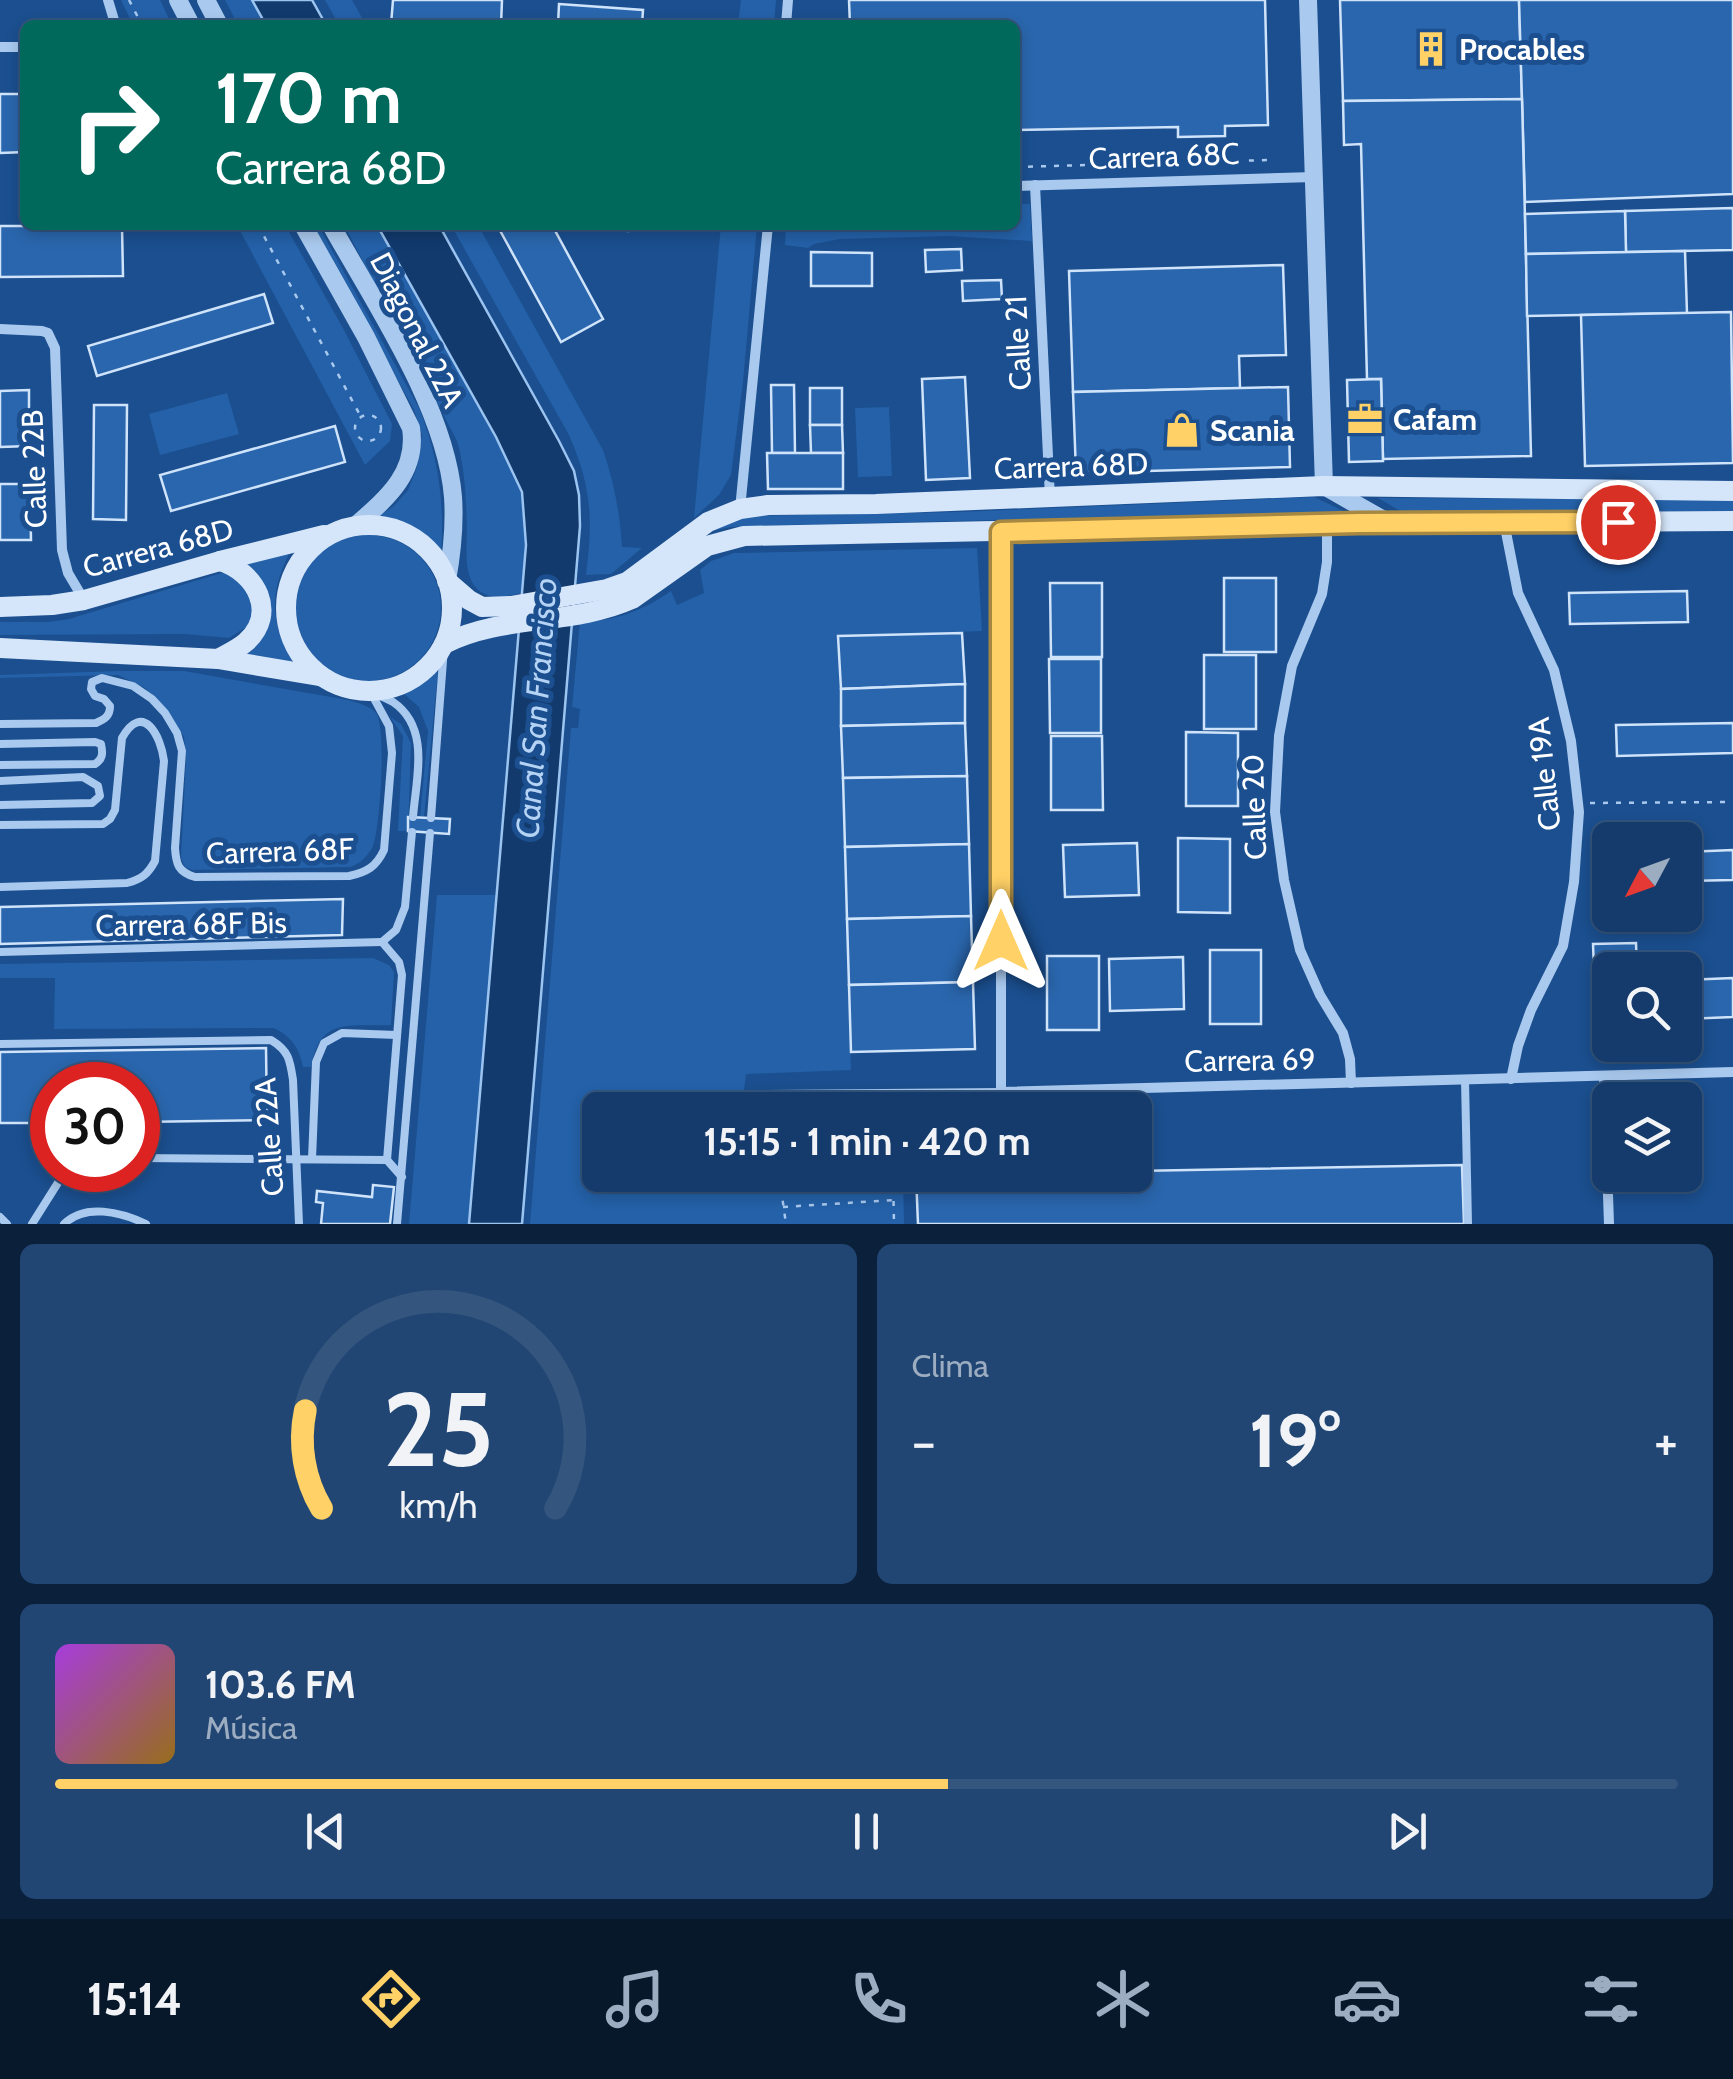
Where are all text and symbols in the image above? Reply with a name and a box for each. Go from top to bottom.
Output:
building icon: Procables [1412,30,1450,68]
place label: Procables [1459,31,1585,68]
text: 170 m [215,55,402,141]
icon: right [50,60,180,190]
street label: Carrera 68C [1088,135,1240,177]
text: Carrera 68D [215,141,446,195]
street label: Diagonal 22A [362,246,472,414]
street label: Calle 21 [997,295,1039,391]
office icon: Cafam [1346,400,1384,438]
place label: Cafam [1393,401,1477,438]
street label: Calle 22B [13,409,55,529]
shop icon: Scania [1163,411,1201,449]
place label: Scania [1210,412,1295,449]
street label: Carrera 68D [993,445,1149,487]
pin [1576,480,1661,565]
icon: arrive [1591,495,1646,550]
street label: Carrera 68D [79,510,237,586]
water label: Canal San Francisco [507,576,565,840]
street label: Calle 19A [1520,715,1568,832]
street label: Calle 20 [1234,754,1274,860]
north arrow [1592,822,1702,932]
map controls [1592,822,1702,1192]
street label: Carrera 68F [205,830,355,872]
position arrow [949,889,1053,993]
street label: Carrera 68F Bis [95,904,287,944]
button: search [1592,952,1702,1062]
street label: Carrera 69 [1184,1040,1316,1080]
speed limit sign: 30 [30,1062,160,1192]
street label: Calle 22A [246,1076,292,1198]
button: layers [1592,1082,1702,1192]
text: 15:15 · 1 min · 420 m [704,1118,1030,1165]
text: Clima [912,1346,989,1385]
text: 25 [383,1366,494,1492]
text: 19° [1249,1395,1341,1486]
text: − [912,1408,936,1475]
text: + [1654,1408,1678,1475]
text: km/h [399,1484,477,1527]
text: 103.6 FM [205,1661,356,1708]
text: Música [205,1708,297,1747]
icon: previous [298,1804,353,1859]
icon: pause [839,1804,894,1859]
icon: next [1380,1804,1435,1859]
icon: directions [356,1964,426,2034]
icon: music [600,1964,670,2034]
icon: phone [844,1964,914,2034]
icon: climate [1088,1964,1158,2034]
icon: car [1332,1964,1402,2034]
icon: filters [1576,1964,1646,2034]
text: 15:14 [87,1972,182,2026]

